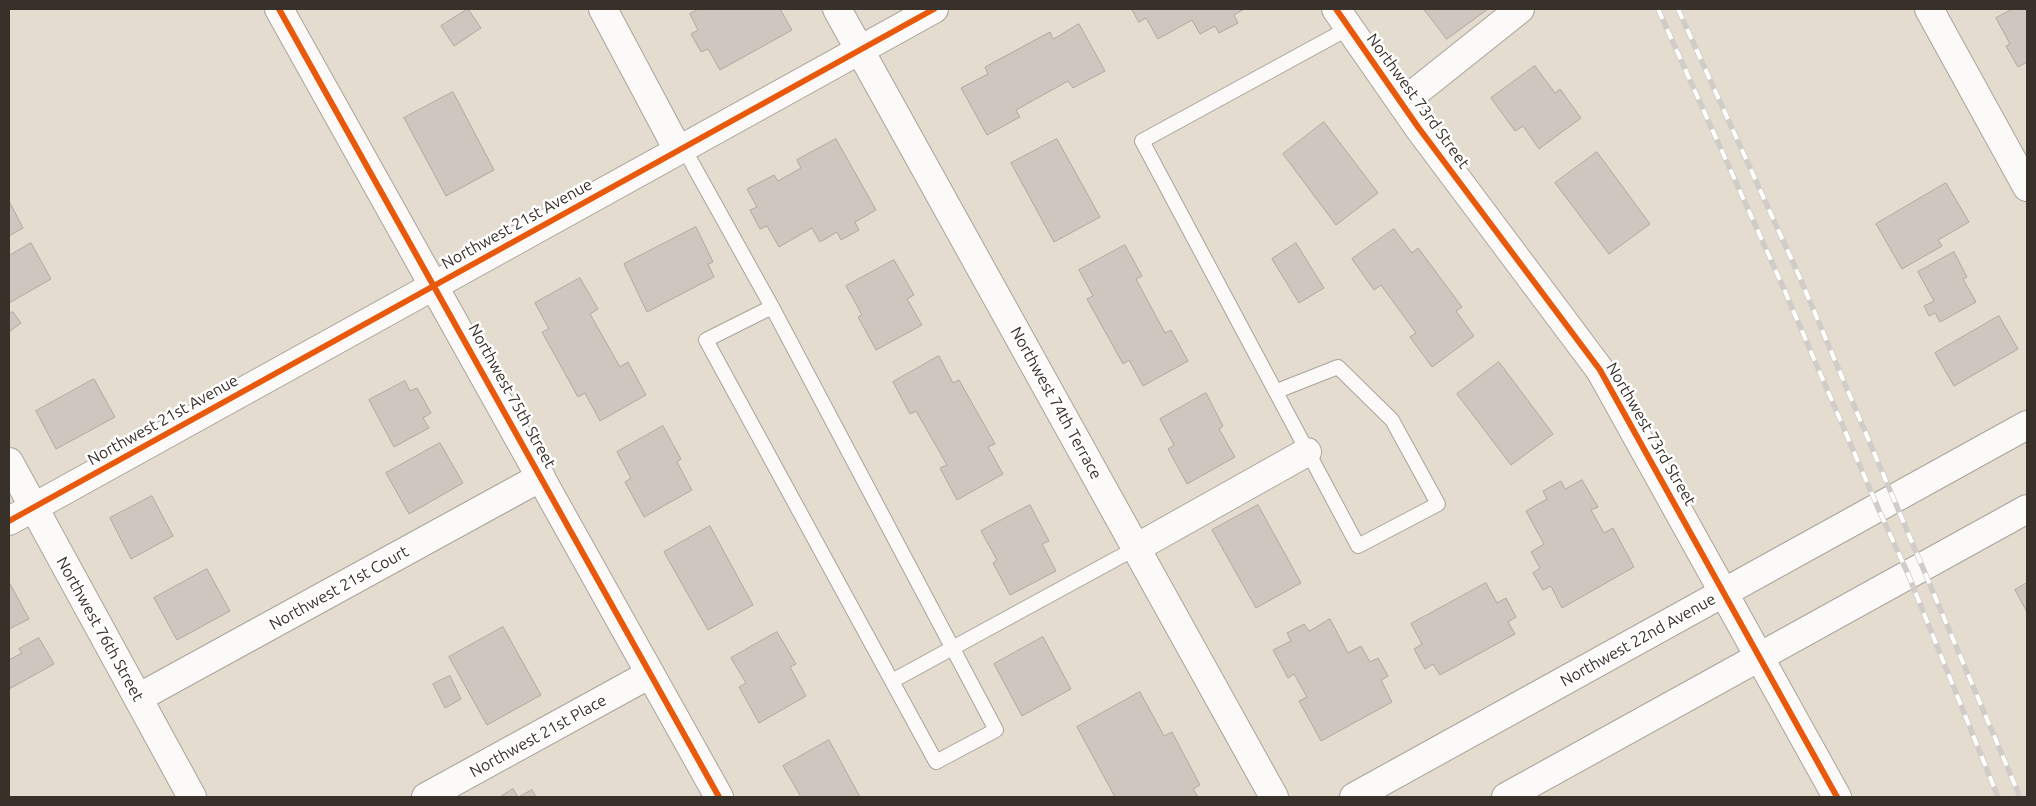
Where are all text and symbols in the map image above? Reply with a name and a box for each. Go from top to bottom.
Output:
street label: Northwest 73rd Street [1363,30,1473,172]
street label: Northwest 21st Avenue [438,175,596,273]
street label: Northwest 75th Street [464,320,560,472]
street label: Northwest 74th Terrace [1006,324,1106,482]
street label: Northwest 73rd Street [1602,359,1700,509]
street label: Northwest 21st Avenue [84,371,242,469]
street label: Northwest 21st Court [266,542,412,634]
street label: Northwest 76th Street [52,553,148,705]
street label: Northwest 22nd Avenue [1557,589,1719,691]
street label: Northwest 21st Place [466,690,610,782]

